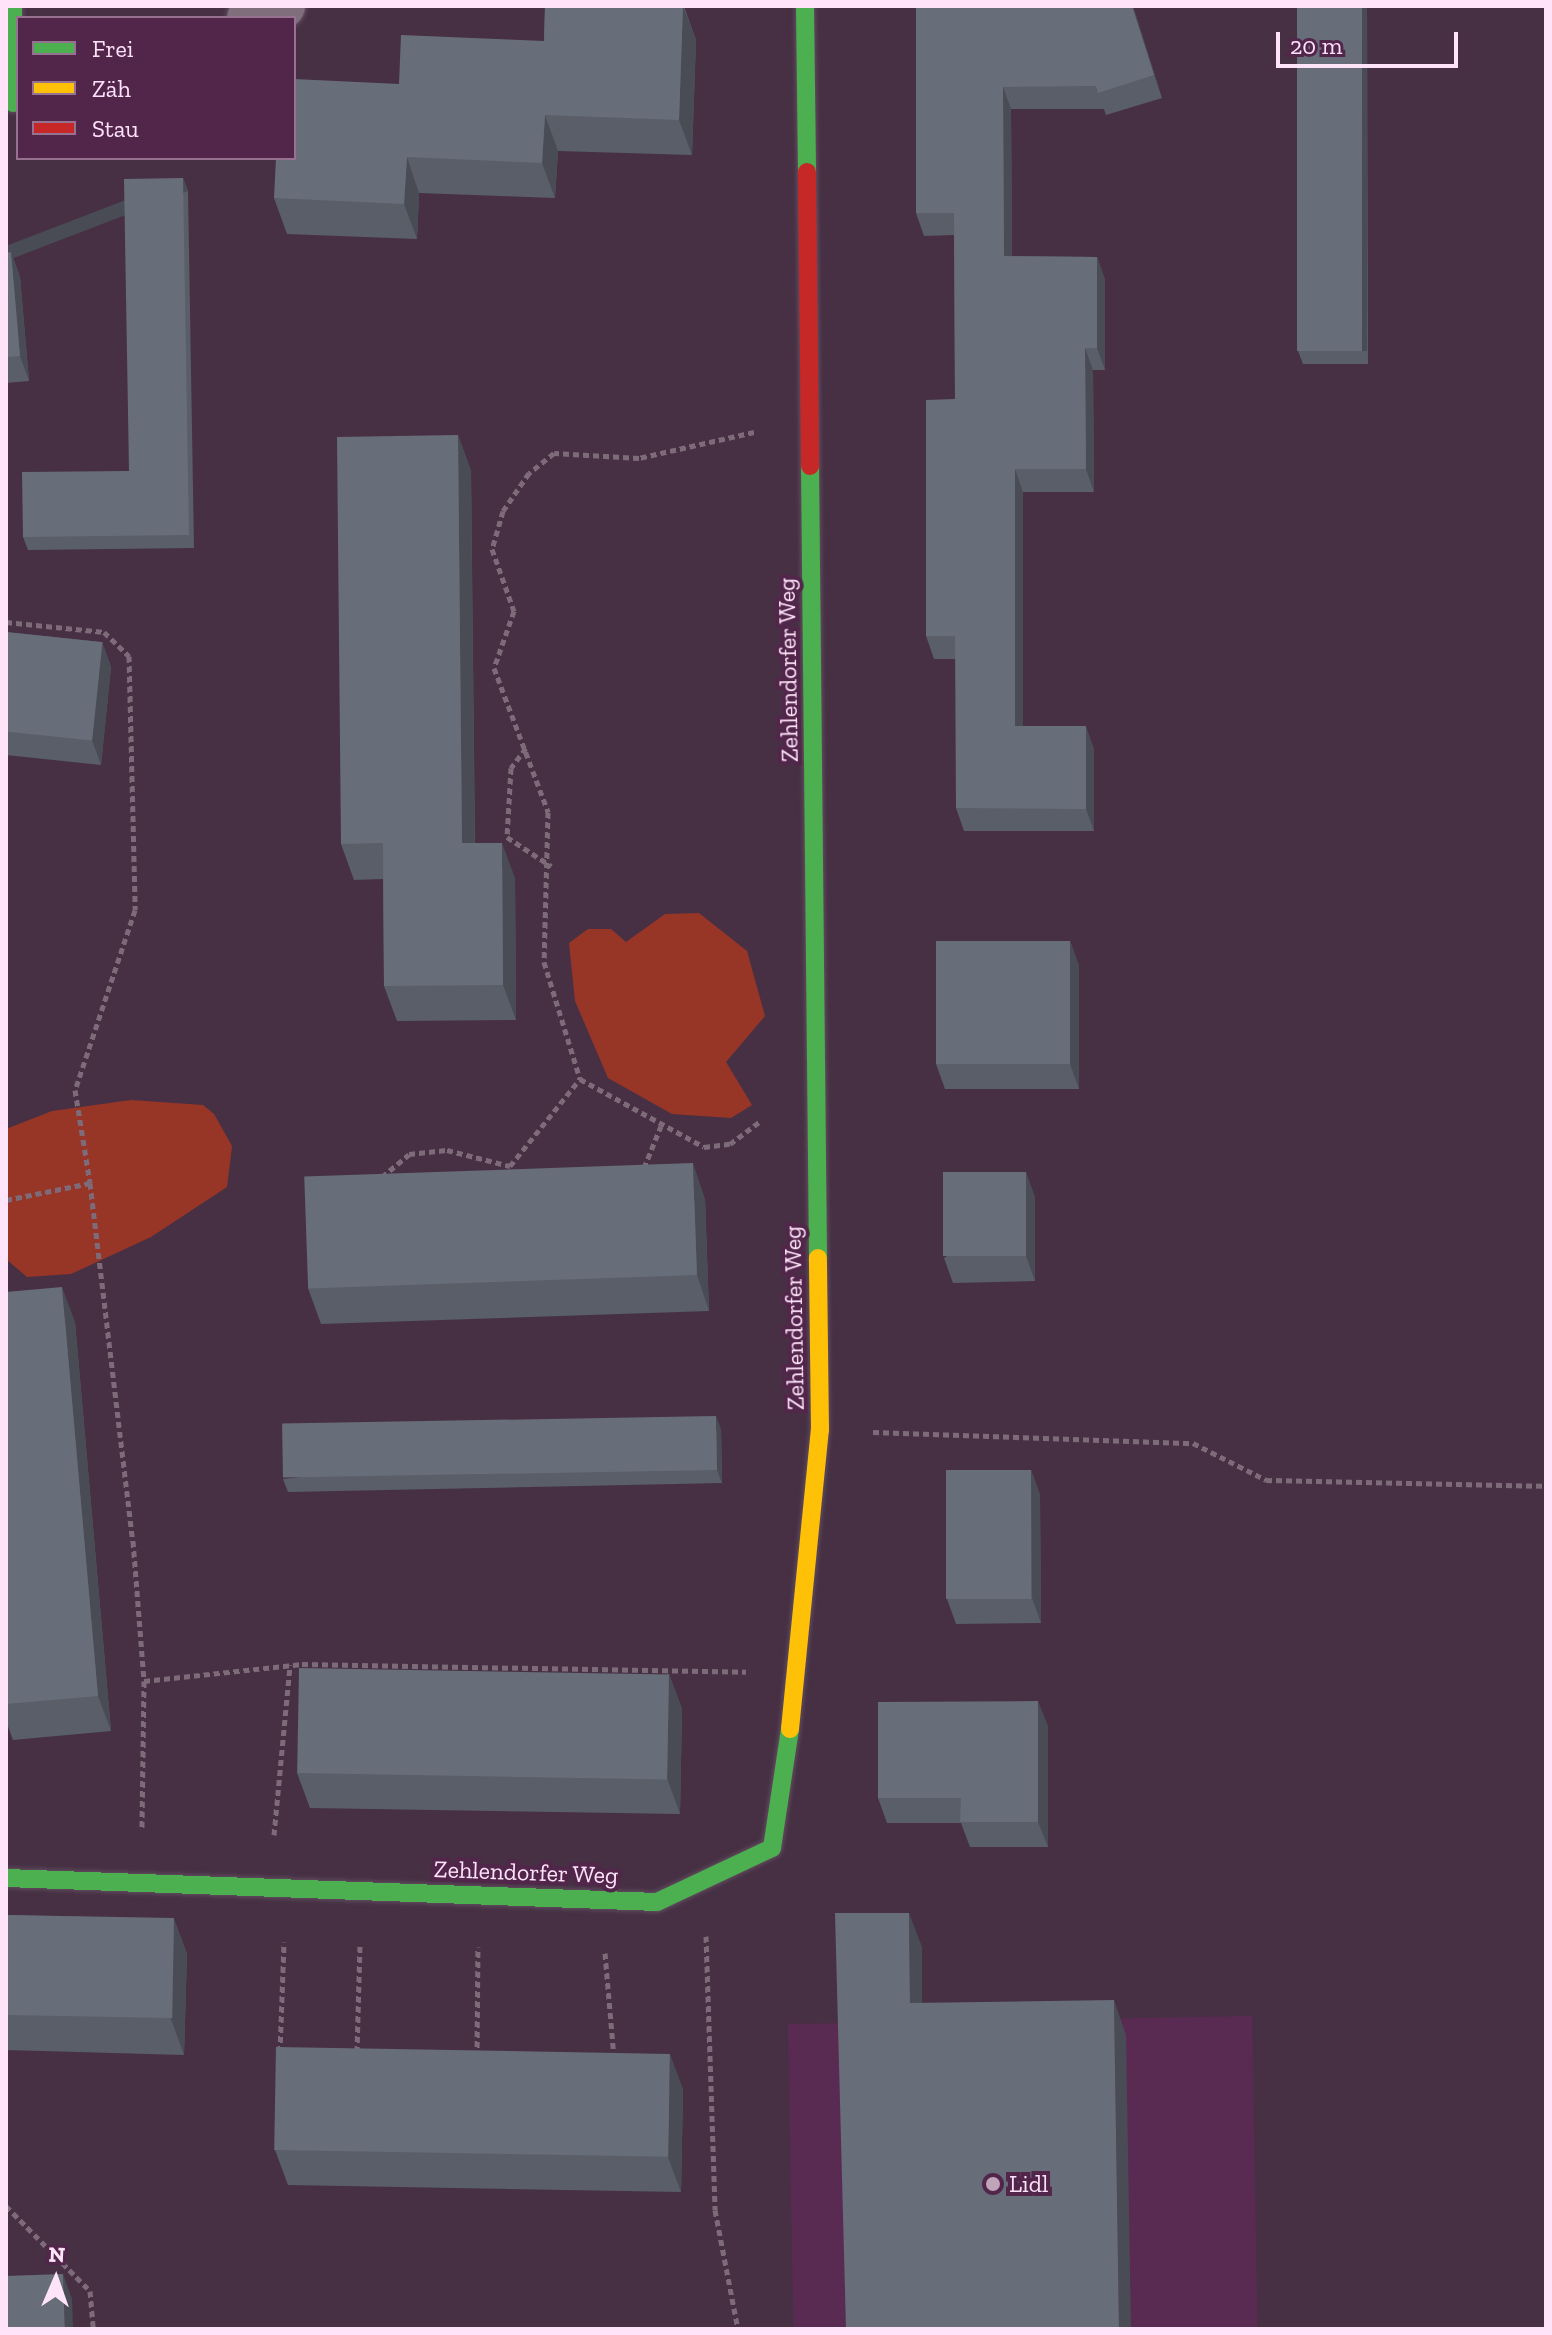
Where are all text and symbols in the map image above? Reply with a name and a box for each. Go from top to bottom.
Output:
legend [16,16,296,160]
scale bar [1280,16,1462,66]
text: 20 m [1290,31,1342,60]
text: Frei [92,34,133,63]
text: Zäh [92,74,131,103]
text: Stau [92,114,139,143]
street label: Zehlendorfer Weg [772,577,804,763]
street label: Zehlendorfer Weg [778,1225,810,1411]
street label: Zehlendorfer Weg [433,1854,619,1890]
place label: Lidl [1009,2170,1048,2198]
marker: Lidl [984,2175,1002,2193]
north arrow [16,2239,96,2319]
text: N [48,2241,66,2268]

